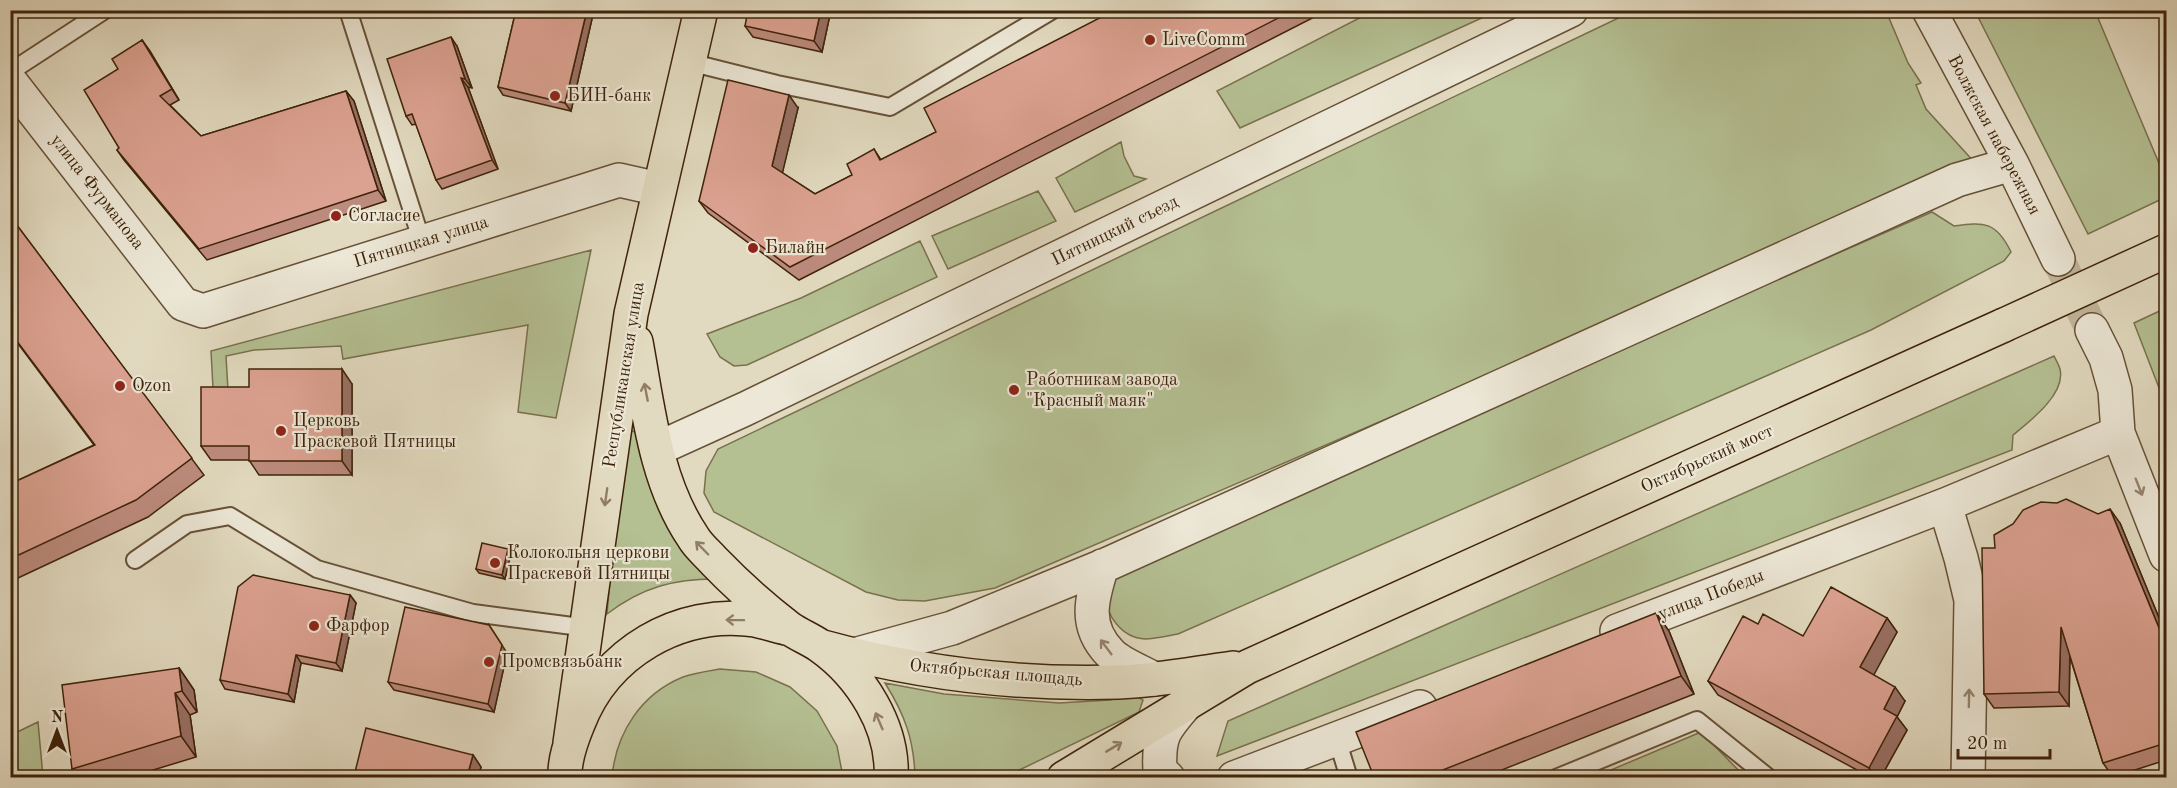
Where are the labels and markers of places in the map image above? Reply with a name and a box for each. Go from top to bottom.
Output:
place label: LiveComm [1162,31,1245,49]
marker: LiveComm [1143,33,1157,47]
place label: БИН-банк [567,87,651,105]
marker: БИН-банк [548,89,562,103]
place label: Согласие [348,207,420,225]
marker: Согласие [329,209,343,223]
place label: Билайн [765,239,825,257]
marker: Билайн [746,241,760,255]
place label: Работникам завода "Красный маяк" [1026,371,1178,410]
place label: Ozon [132,377,171,395]
marker: Ozon [113,379,127,393]
marker: Работникам завода "Красный маяк" [1007,383,1021,397]
place label: Церковь Праскевой Пятницы [293,412,456,451]
marker: Церковь Праскевой Пятницы [274,424,288,438]
place label: Колокольня церкови Праскевой Пятницы [507,544,670,583]
marker: Колокольня церкови Праскевой Пятницы [488,556,502,570]
place label: Фарфор [326,617,390,636]
marker: Фарфор [307,619,321,633]
place label: Промсвязьбанк [501,653,623,671]
marker: Промсвязьбанк [482,655,496,669]

